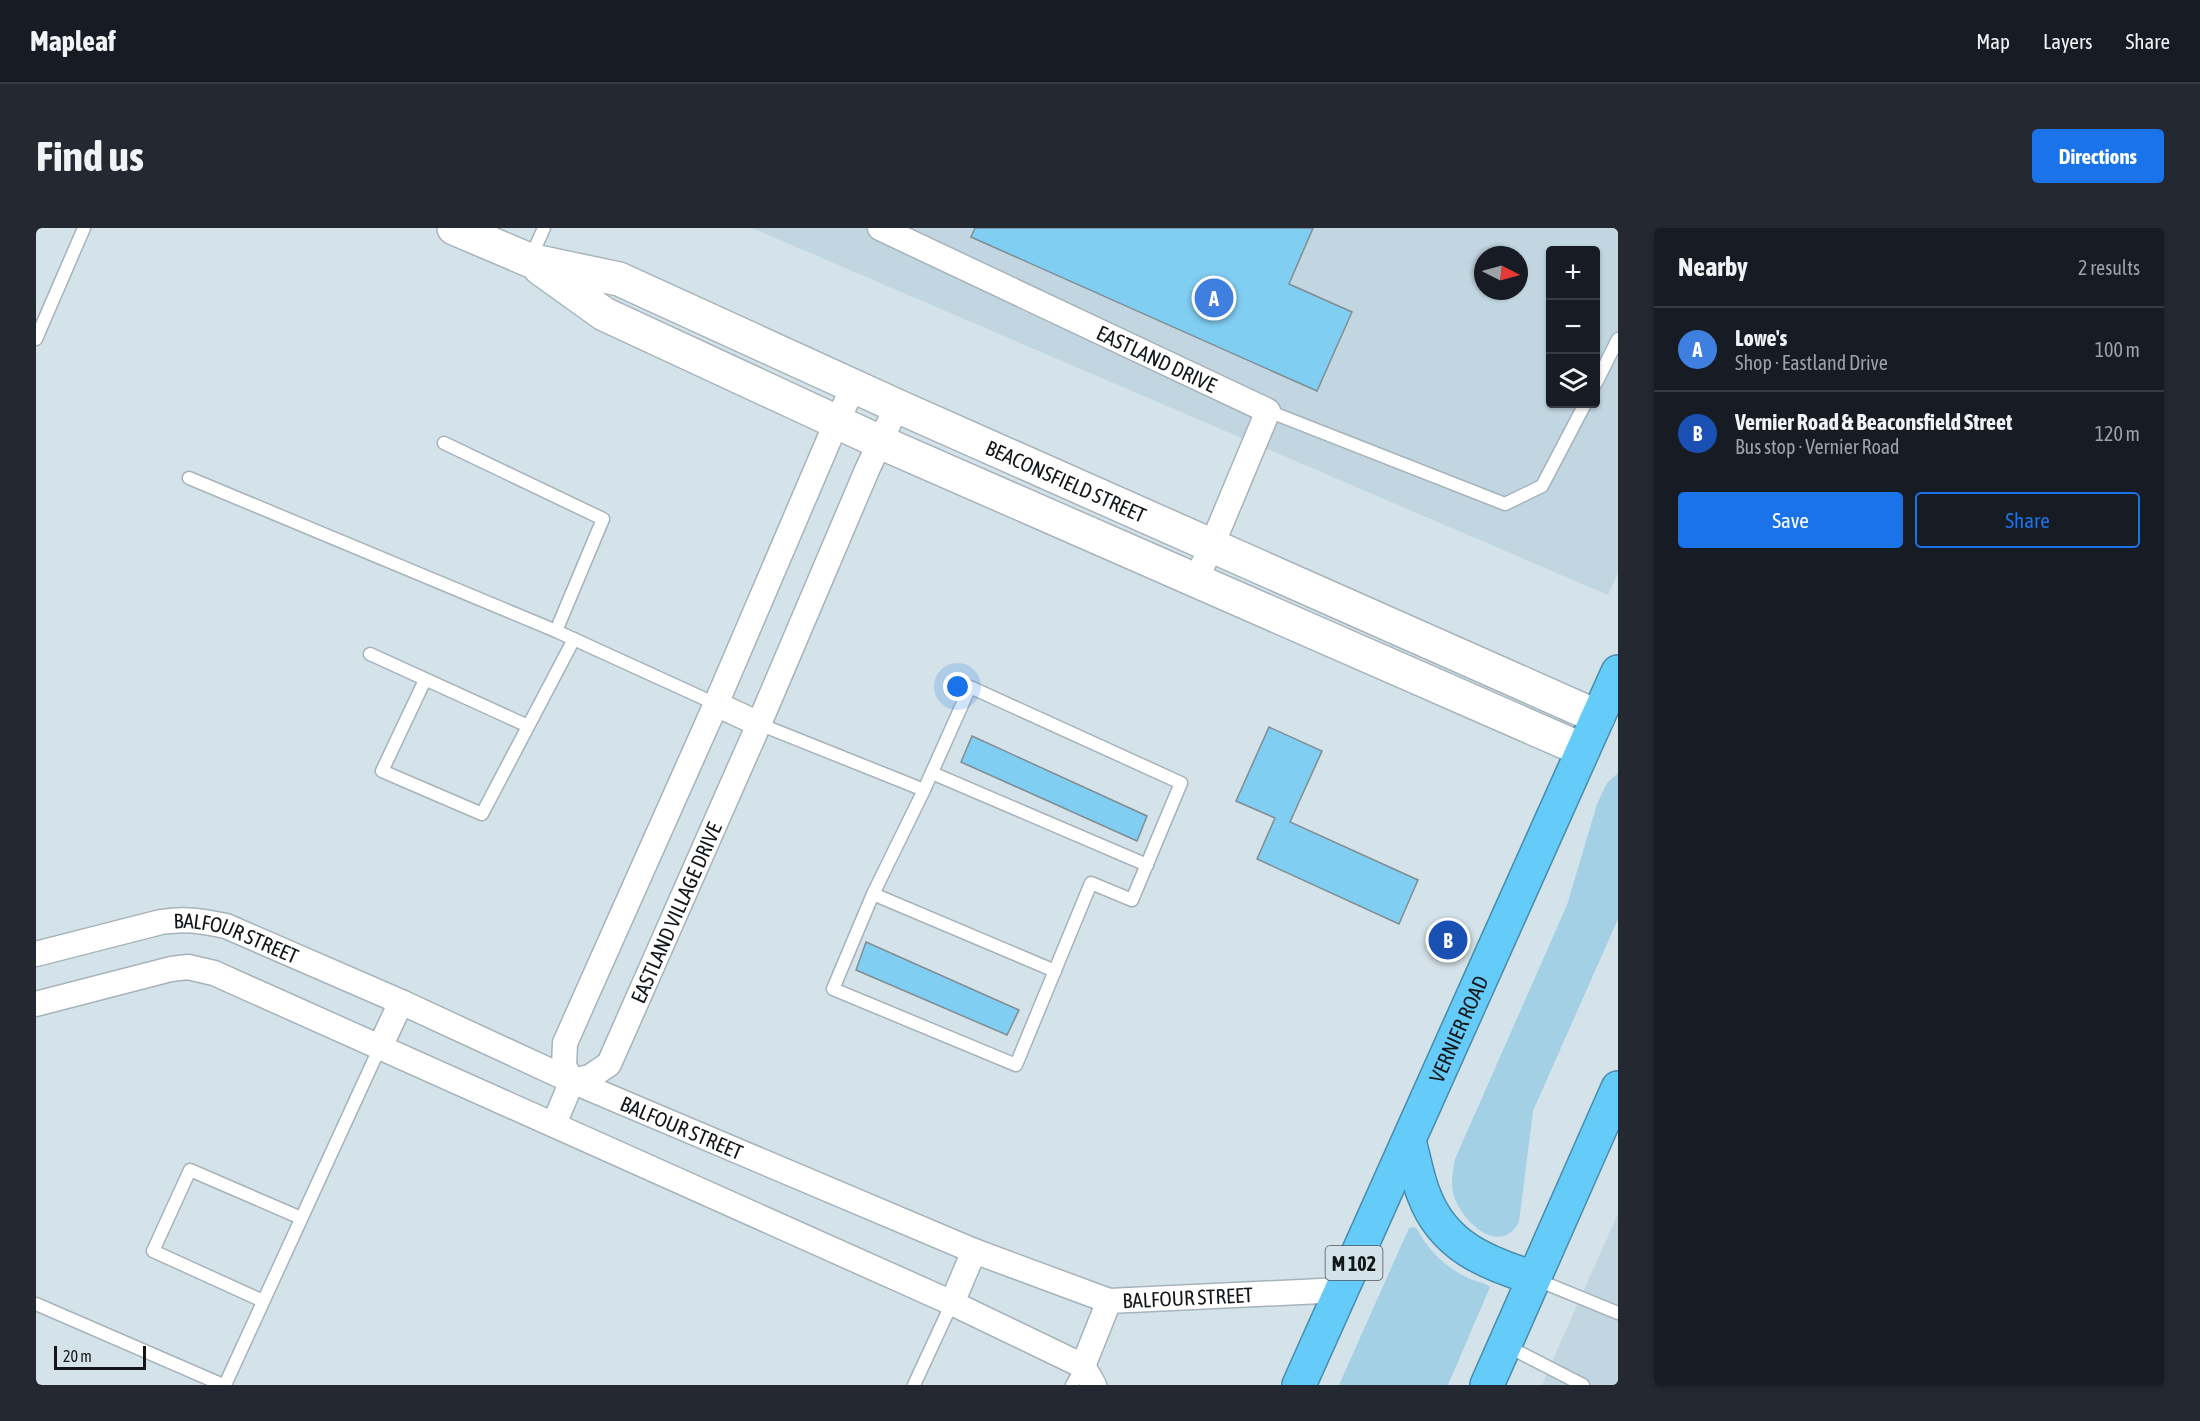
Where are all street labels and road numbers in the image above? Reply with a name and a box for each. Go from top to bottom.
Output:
street label: EASTLAND DRIVE [1093,320,1221,397]
street label: BEACONSFIELD STREET [982,435,1150,527]
street label: EASTLAND VILLAGE DRIVE [626,819,726,1007]
street label: BALFOUR STREET [173,908,302,968]
street label: VERNIER ROAD [1424,972,1493,1086]
street label: BALFOUR STREET [617,1091,747,1164]
road number: M 102 [1326,1246,1382,1280]
street label: BALFOUR STREET [1122,1282,1254,1312]

